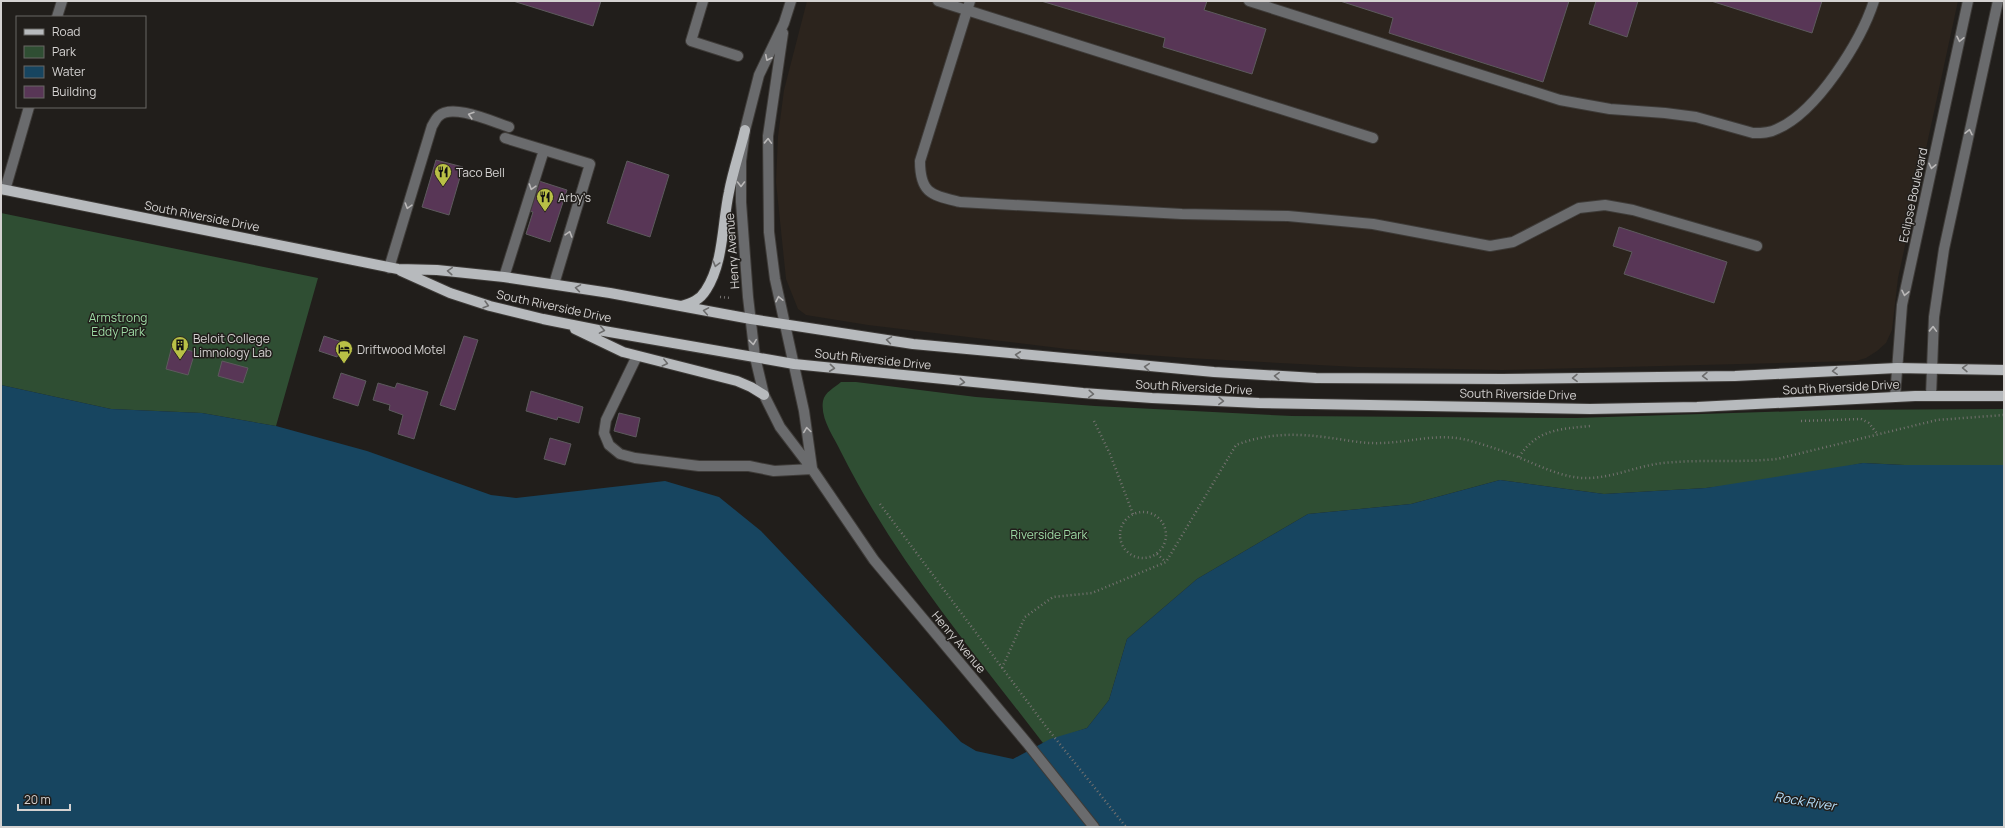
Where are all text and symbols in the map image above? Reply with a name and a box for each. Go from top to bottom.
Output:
legend [16,16,146,108]
text: Road [52,23,80,40]
one-way arrow [1956,36,1964,42]
text: Park [52,43,77,60]
one-way arrow [765,54,773,62]
text: Water [52,63,86,80]
text: Building [52,83,96,100]
one-way arrow [468,111,475,120]
one-way arrow [1965,129,1973,135]
one-way arrow [764,138,772,144]
street label: Eclipse Boulevard [1895,146,1931,244]
restaurant icon: Taco Bell [433,162,453,187]
one-way arrow [1929,163,1937,169]
place label: Taco Bell [456,164,505,181]
one-way arrow [737,181,745,187]
one-way arrow [528,184,537,191]
restaurant icon: Arby's [535,187,555,212]
place label: Arby's [558,189,591,206]
street label: South Riverside Drive [143,196,261,236]
one-way arrow [404,202,413,209]
street label: Henry Avenue [721,212,743,290]
one-way arrow [564,230,573,237]
one-way arrow [712,260,721,267]
one-way arrow [447,266,453,275]
one-way arrow [575,284,581,293]
street label: South Riverside Drive [495,286,613,326]
one-way arrow [1901,290,1909,296]
one-way arrow [775,295,784,302]
one-way arrow [482,300,489,309]
one-way arrow [703,307,709,316]
park label: Armstrong Eddy Park [89,309,147,340]
one-way arrow [599,326,605,334]
one-way arrow [1929,326,1937,332]
place label: Beloit College Limnology Lab [193,330,272,361]
building icon: Beloit College Limnology Lab [170,335,190,360]
one-way arrow [886,336,892,345]
hotel icon: Driftwood Motel [334,339,354,364]
one-way arrow [749,339,758,345]
place label: Driftwood Motel [357,341,446,358]
street label: South Riverside Drive [814,344,932,374]
one-way arrow [1015,350,1021,359]
one-way arrow [662,359,668,367]
one-way arrow [1144,362,1150,371]
one-way arrow [829,363,835,372]
one-way arrow [1962,364,1968,373]
one-way arrow [1832,367,1838,375]
one-way arrow [1274,371,1280,380]
one-way arrow [1702,372,1708,380]
one-way arrow [1572,374,1578,382]
street label: South Riverside Drive [1135,375,1253,399]
street label: South Riverside Drive [1782,375,1900,399]
one-way arrow [959,377,965,386]
street label: South Riverside Drive [1459,384,1577,404]
one-way arrow [1088,389,1094,398]
one-way arrow [1218,397,1224,405]
one-way arrow [803,427,812,433]
park label: Riverside Park [1011,526,1088,543]
street label: Henry Avenue [928,607,990,677]
scale bar [18,786,70,812]
water label: Rock River [1773,787,1839,815]
text: 20 m [24,791,51,808]

